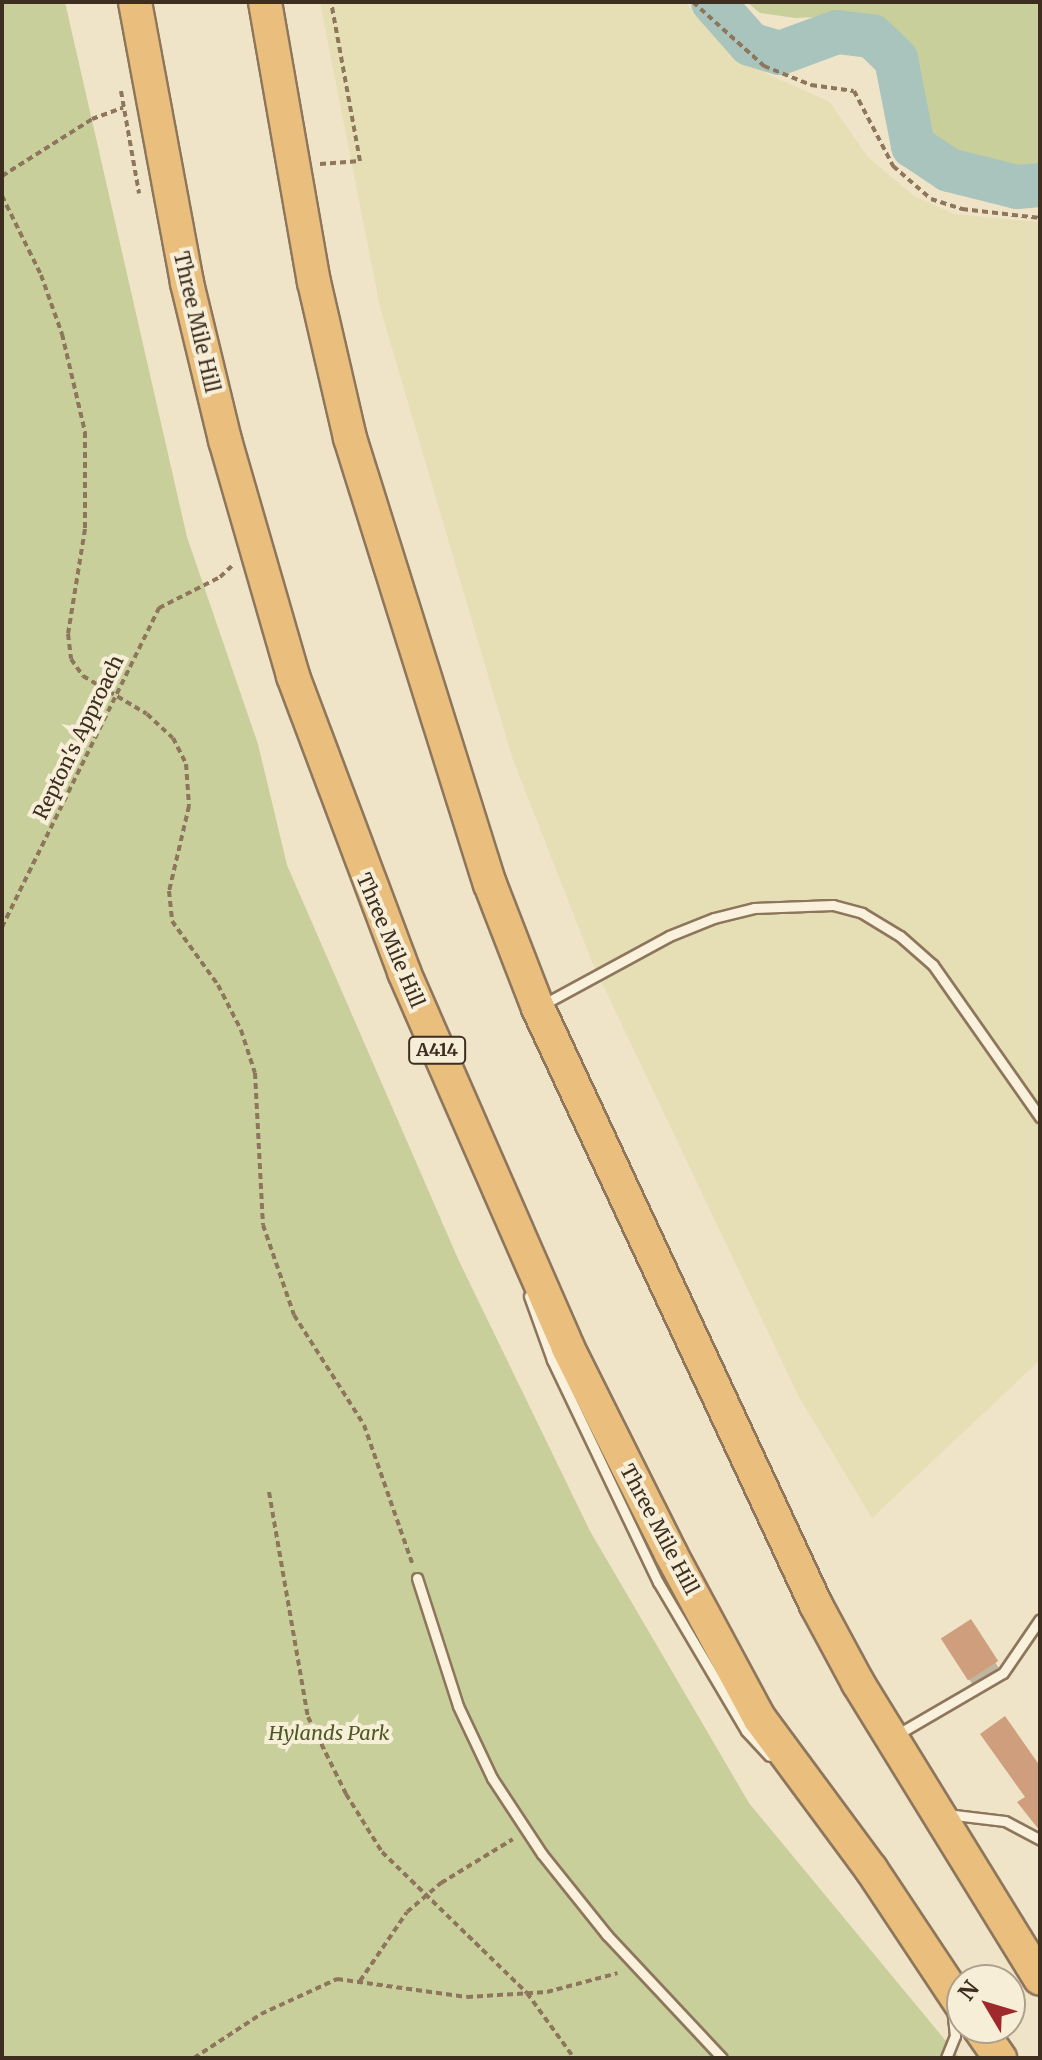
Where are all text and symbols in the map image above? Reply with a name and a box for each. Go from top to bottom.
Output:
street label: Three Mile Hill [169,249,225,395]
street label: Repton's Approach [28,651,128,823]
street label: Three Mile Hill [352,869,430,1011]
road number: A414 [407,1036,467,1064]
street label: Three Mile Hill [616,1460,704,1598]
park label: Hylands Park [269,1720,389,1744]
north arrow [946,1964,1026,2044]
text: N [952,1975,985,2006]

